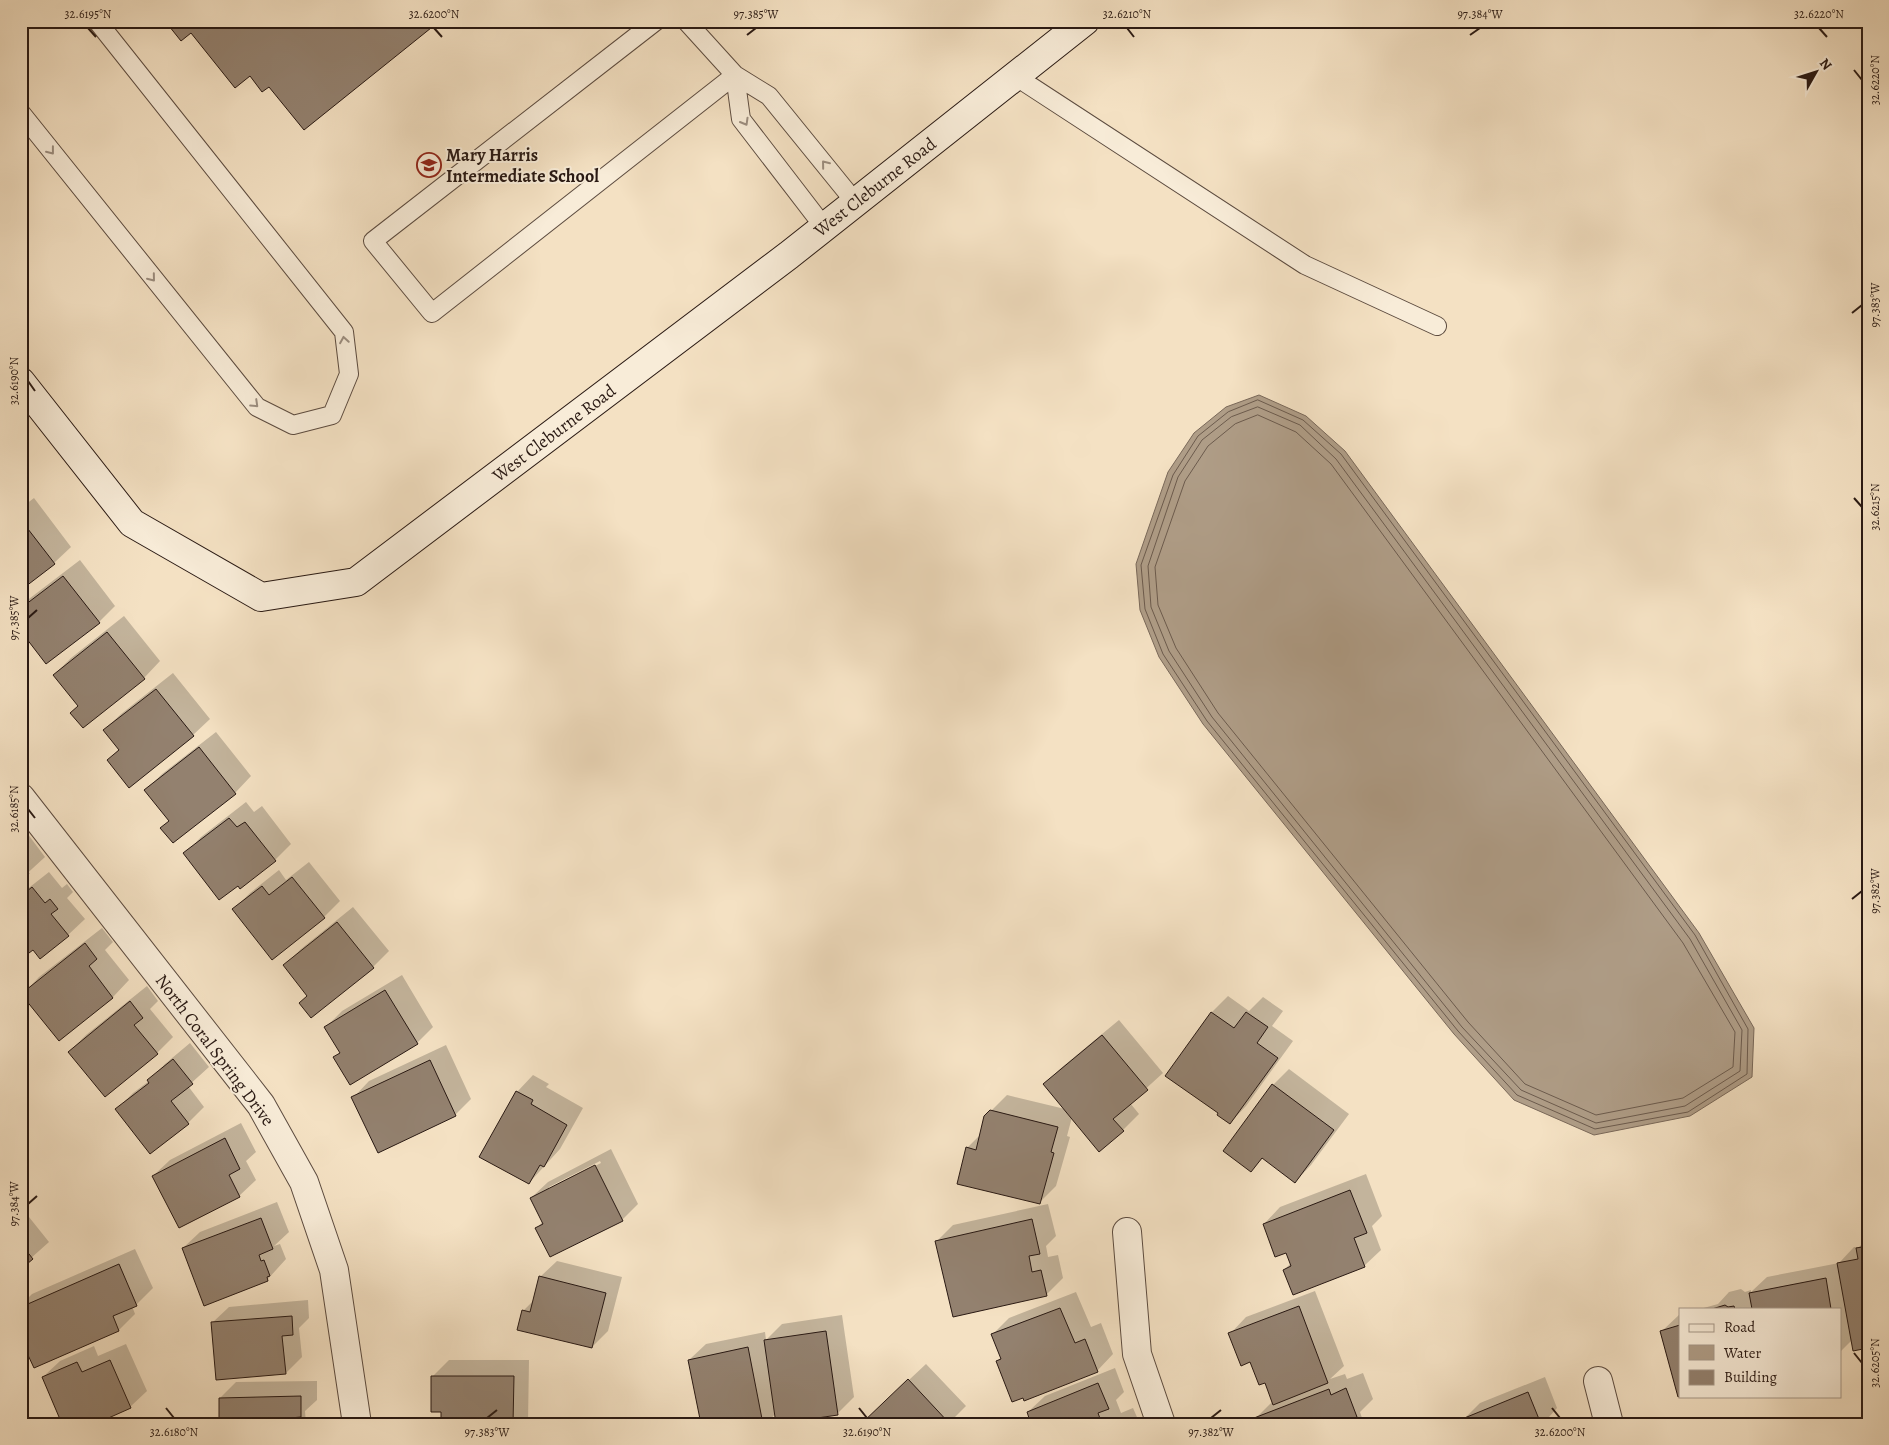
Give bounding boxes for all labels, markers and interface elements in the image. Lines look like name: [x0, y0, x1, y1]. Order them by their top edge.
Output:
text: 32.6195°N: [65, 6, 112, 22]
text: 32.6200°N: [409, 6, 460, 22]
text: 97.385°W: [734, 6, 779, 22]
text: 32.6210°N: [1103, 6, 1152, 22]
text: 97.384°W: [1457, 6, 1503, 22]
text: 32.6220°N: [1794, 6, 1844, 22]
north arrow: [1792, 48, 1842, 98]
text: N: [1815, 54, 1836, 74]
text: 32.6220°N: [1867, 55, 1883, 105]
one-way arrow: [738, 117, 748, 126]
street label: West Cleburne Road: [808, 132, 941, 243]
place label: Mary Harris Intermediate School: [446, 143, 599, 188]
one-way arrow: [46, 145, 54, 154]
school or university icon: Mary Harris Intermediate School: [416, 152, 442, 178]
one-way arrow: [822, 161, 830, 170]
one-way arrow: [147, 273, 156, 282]
text: 97.383°W: [1867, 282, 1883, 327]
one-way arrow: [340, 336, 350, 345]
text: 32.6190°N: [6, 357, 22, 405]
street label: West Cleburne Road: [487, 378, 621, 488]
one-way arrow: [249, 398, 258, 407]
text: 32.6215°N: [1867, 483, 1883, 531]
text: 97.385°W: [6, 595, 22, 640]
text: 32.6185°N: [6, 785, 22, 833]
text: 97.382°W: [1867, 867, 1883, 914]
street label: North Coral Spring Drive: [150, 969, 280, 1131]
text: 97.384°W: [6, 1181, 22, 1227]
legend: [1679, 1308, 1842, 1398]
text: Road: [1724, 1317, 1756, 1337]
text: 32.6205°N: [1867, 1338, 1883, 1388]
text: Water: [1723, 1343, 1761, 1363]
text: Building: [1724, 1367, 1777, 1387]
text: 32.6180°N: [150, 1424, 199, 1440]
text: 97.383°W: [465, 1424, 510, 1440]
text: 32.6190°N: [843, 1424, 891, 1440]
text: 97.382°W: [1188, 1424, 1235, 1440]
text: 32.6200°N: [1535, 1424, 1586, 1440]

